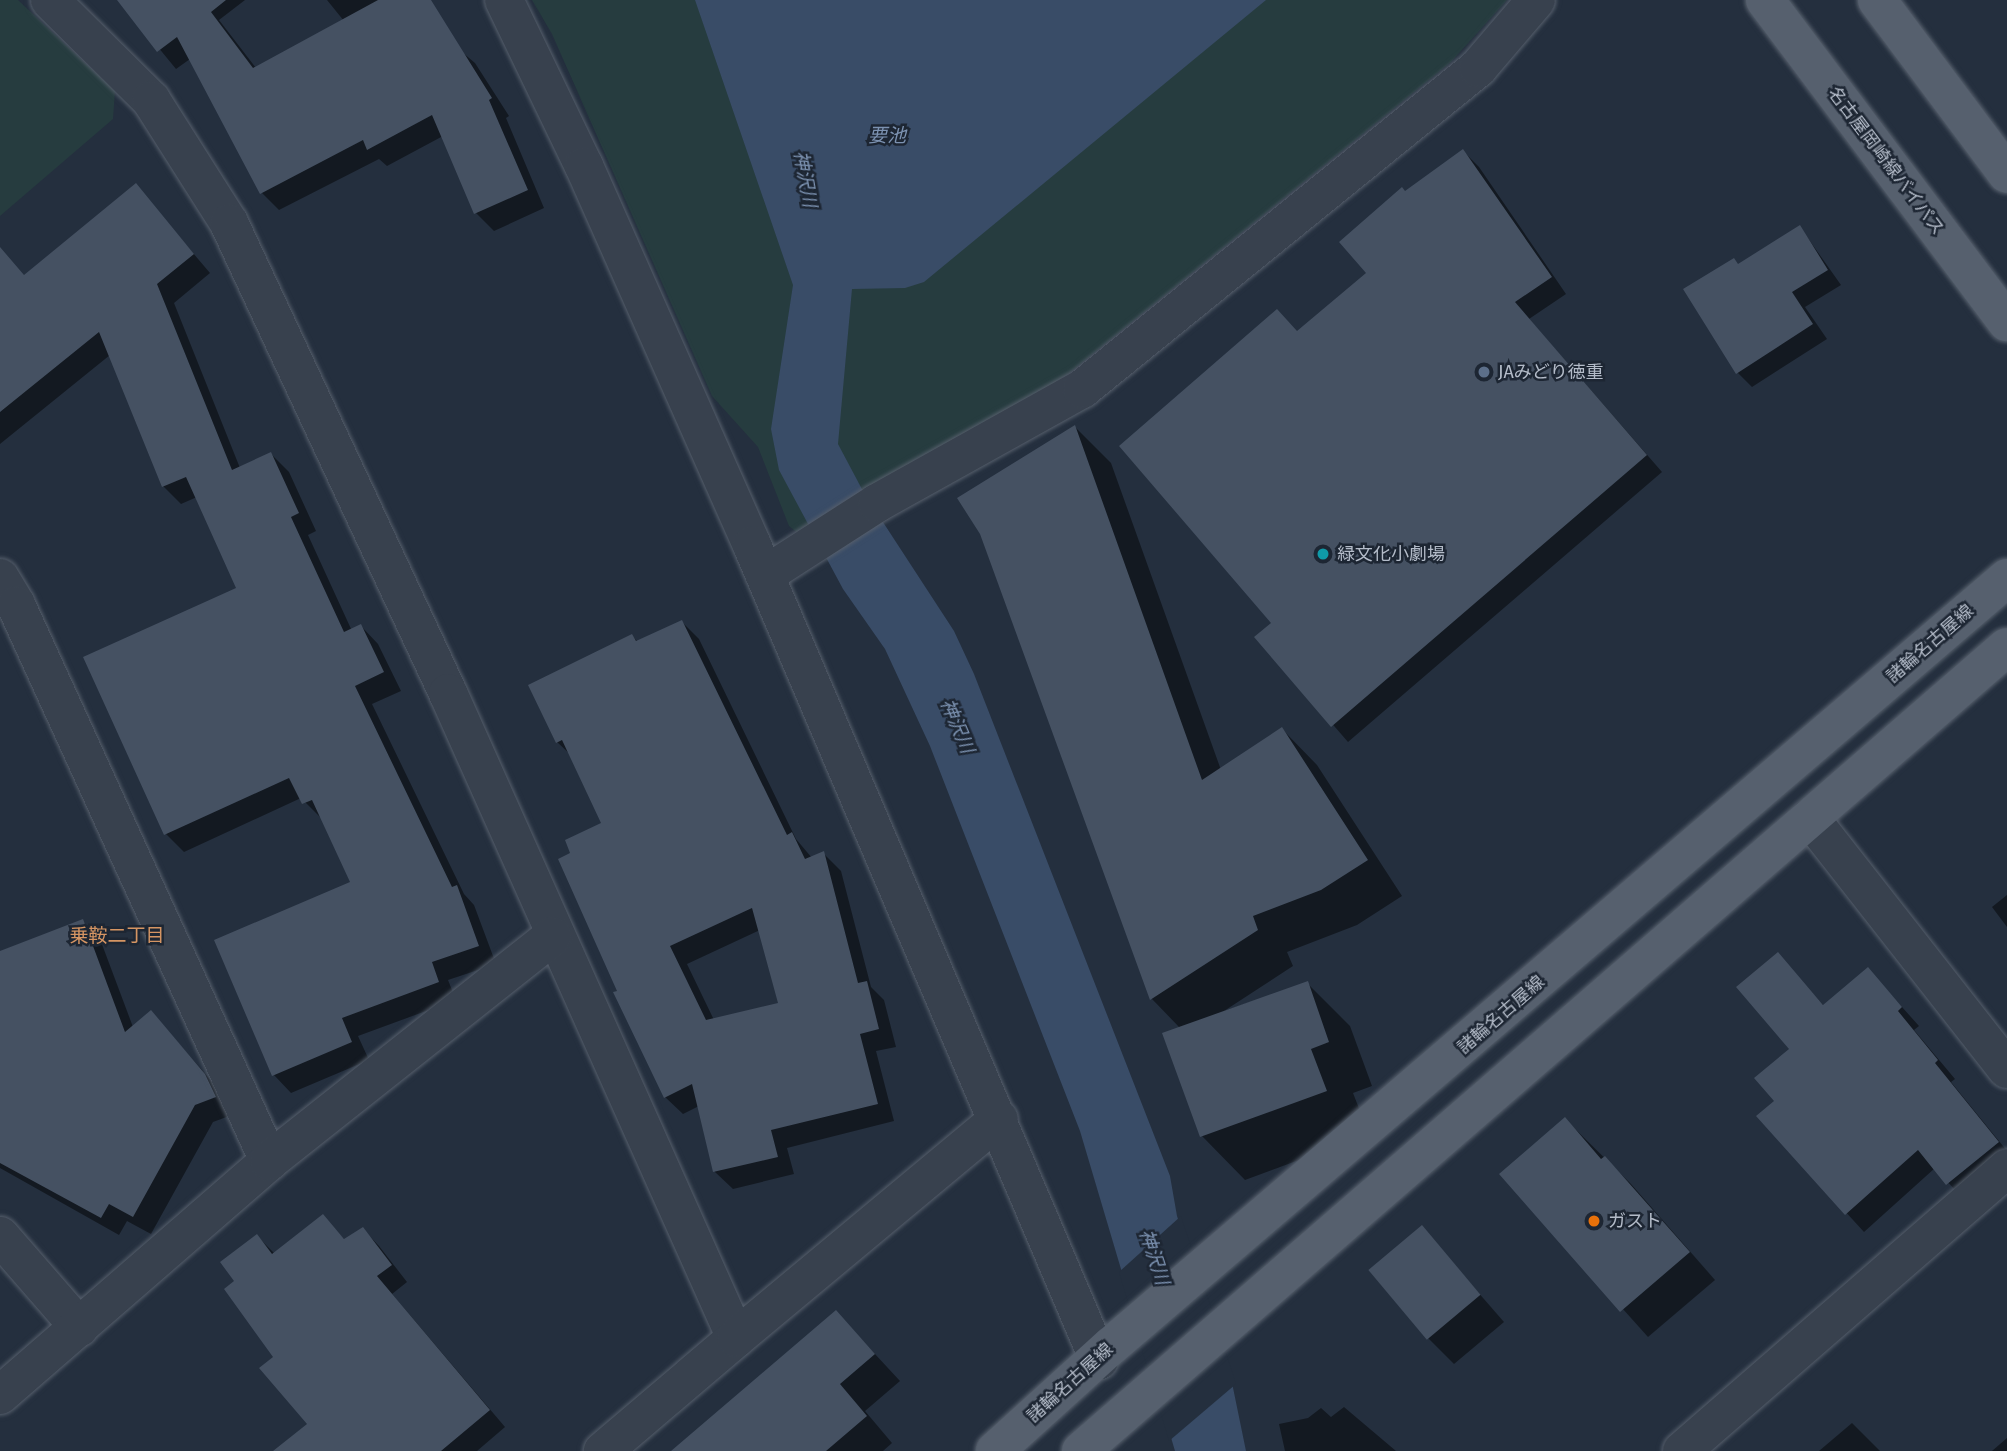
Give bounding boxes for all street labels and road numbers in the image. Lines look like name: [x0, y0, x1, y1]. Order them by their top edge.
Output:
street label: 名古屋岡崎線バイパス: [1823, 83, 1949, 239]
street label: 諸輪名古屋線: [1882, 600, 1978, 688]
street label: 諸輪名古屋線: [1453, 971, 1549, 1059]
street label: 諸輪名古屋線: [1023, 1339, 1117, 1427]

